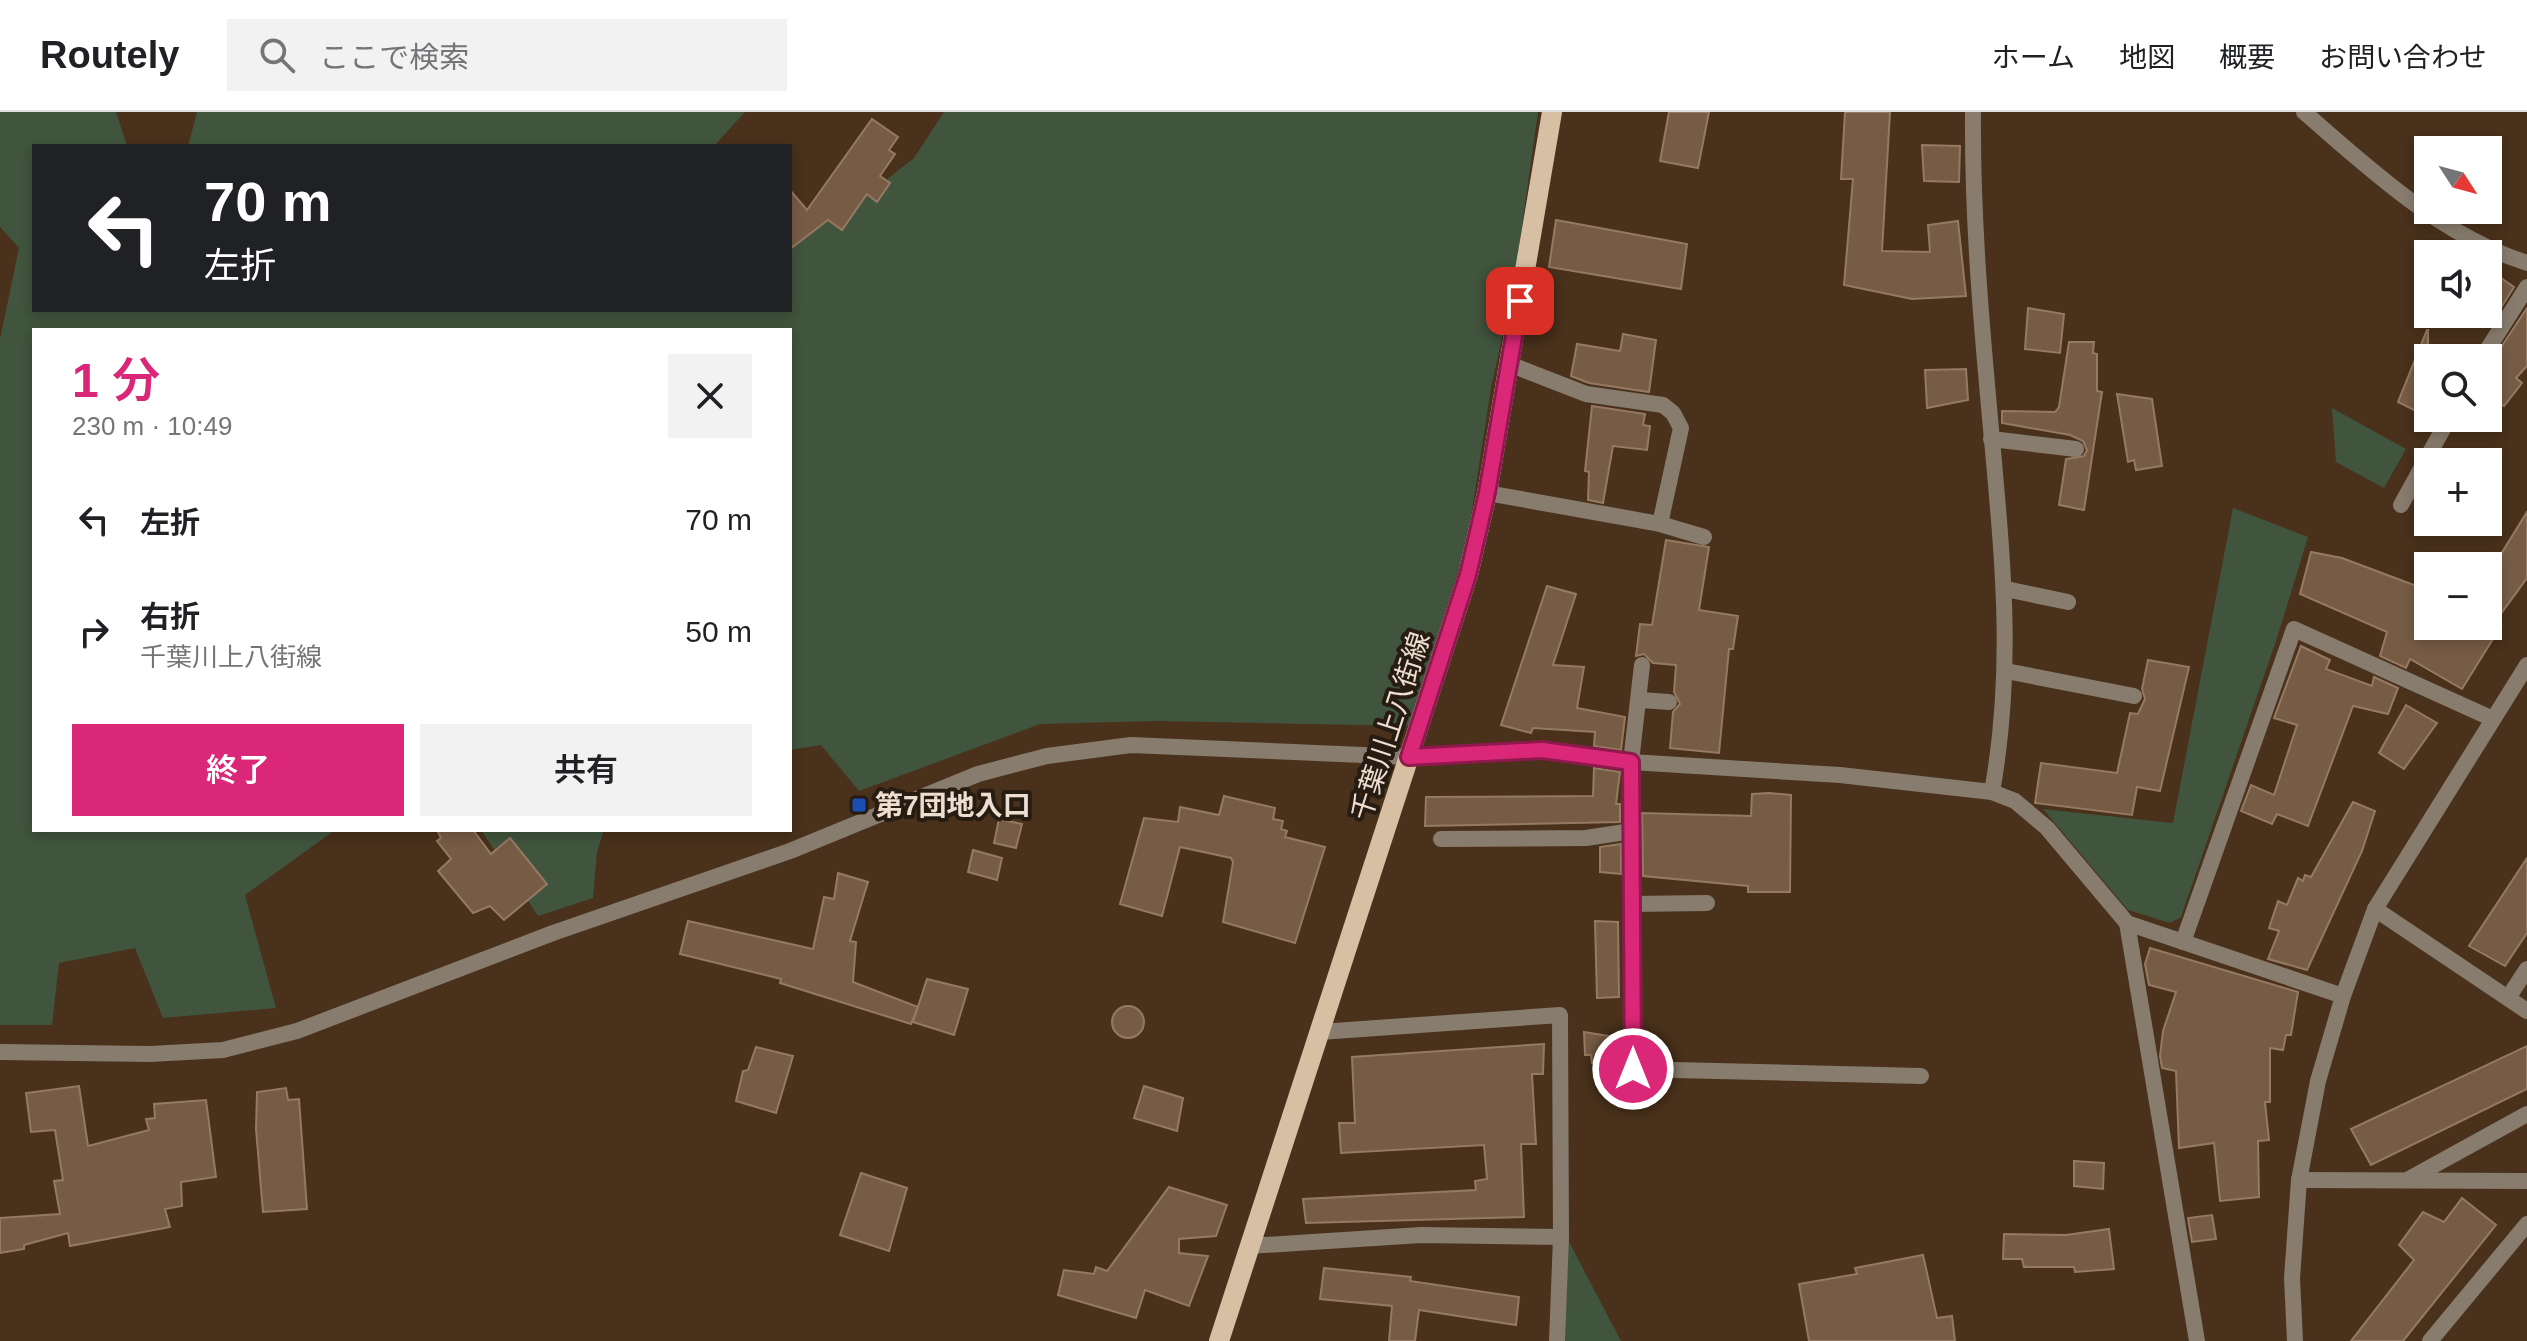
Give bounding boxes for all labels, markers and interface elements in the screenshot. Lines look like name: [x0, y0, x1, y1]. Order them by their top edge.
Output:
search box: [227, 19, 787, 91]
icon: search: [255, 33, 299, 77]
text: Routely: [40, 34, 179, 76]
text: ここで検索: [319, 41, 469, 74]
text: ホーム: [1992, 42, 2075, 73]
text: 地図: [2119, 42, 2175, 73]
text: 概要: [2219, 42, 2275, 73]
text: お問い合わせ: [2319, 42, 2487, 73]
north arrow: [2414, 136, 2502, 224]
map controls: [2414, 136, 2502, 640]
text: 70 m: [204, 170, 332, 233]
icon: left: [72, 176, 176, 280]
button: sound: [2414, 240, 2502, 328]
text: 左折: [204, 245, 276, 286]
pin: [1486, 267, 1554, 335]
icon: arrive: [1498, 279, 1542, 323]
button: search: [2414, 344, 2502, 432]
text: 1 分: [72, 354, 160, 407]
button: close: [668, 354, 752, 438]
text: 230 m · 10:49: [72, 411, 232, 441]
button: +: [2414, 448, 2502, 536]
icon: left: [72, 498, 116, 542]
text: 70 m: [685, 503, 752, 536]
text: 左折: [140, 506, 200, 539]
button: −: [2414, 552, 2502, 640]
text: 右折: [140, 600, 200, 633]
icon: right: [72, 610, 116, 654]
text: 50 m: [685, 615, 752, 648]
street label: 千葉川上八街線: [1345, 628, 1436, 824]
text: 千葉川上八街線: [140, 642, 322, 672]
button: 終了: [72, 724, 404, 816]
button: 共有: [420, 724, 752, 816]
place label: 第7団地入口: [875, 790, 1031, 821]
marker: 第7団地入口: [850, 796, 868, 814]
position arrow: [1591, 1027, 1675, 1111]

